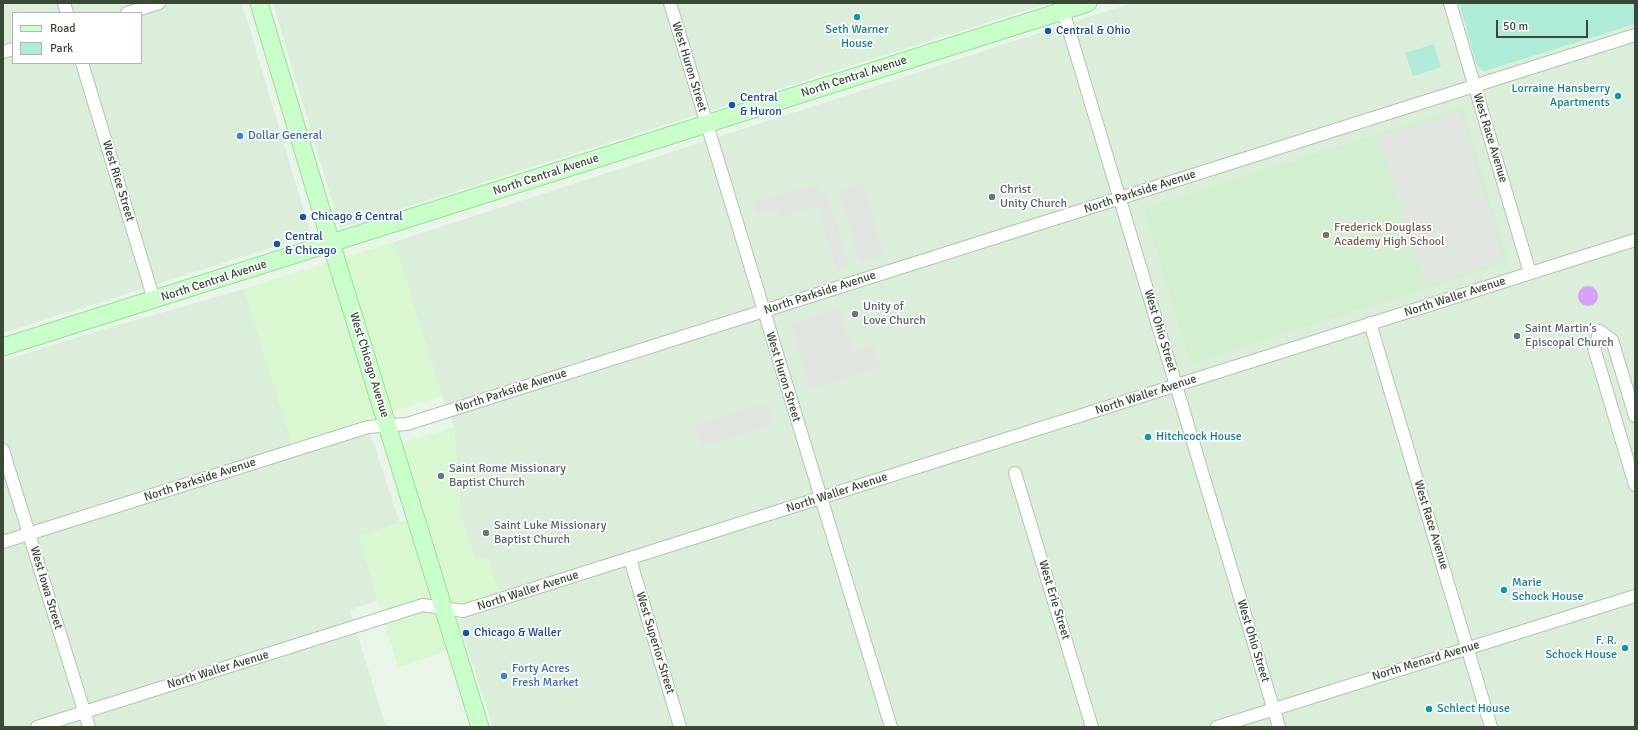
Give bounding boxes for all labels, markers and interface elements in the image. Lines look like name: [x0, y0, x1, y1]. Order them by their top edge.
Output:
legend: [12, 12, 142, 64]
marker: Seth Warner House: [852, 12, 862, 22]
scale bar: [1498, 12, 1590, 38]
text: 50 m: [1503, 19, 1528, 34]
street label: West Huron Street: [668, 20, 710, 114]
text: Road: [50, 21, 76, 36]
place label: Seth Warner House: [825, 23, 889, 51]
place label: Central & Ohio: [1056, 24, 1131, 38]
marker: Central & Ohio: [1043, 26, 1053, 36]
text: Park: [50, 41, 73, 56]
street label: North Central Avenue: [799, 53, 909, 101]
place label: Lorraine Hansberry Apartments: [1511, 82, 1610, 110]
place label: Central & Huron: [740, 91, 782, 119]
marker: Lorraine Hansberry Apartments: [1613, 91, 1623, 101]
street label: West Race Avenue: [1470, 92, 1510, 184]
marker: Central & Huron: [727, 100, 737, 110]
place label: Dollar General: [248, 129, 322, 143]
marker: Dollar General: [235, 131, 245, 141]
street label: West Rice Street: [99, 139, 137, 223]
street label: North Central Avenue: [491, 151, 601, 199]
street label: North Parkside Avenue: [1082, 167, 1198, 217]
place label: Christ Unity Church: [1000, 183, 1067, 211]
marker: Christ Unity Church: [987, 192, 997, 202]
place label: Chicago & Central: [311, 210, 403, 224]
marker: Chicago & Central: [298, 212, 308, 222]
place label: Frederick Douglass Academy High School: [1334, 221, 1445, 249]
place label: Central & Chicago: [285, 230, 336, 258]
marker: Frederick Douglass Academy High School: [1321, 230, 1331, 240]
marker: Central & Chicago: [272, 239, 282, 249]
street label: North Central Avenue: [159, 257, 269, 305]
street label: North Parkside Avenue: [762, 268, 878, 318]
street label: North Waller Avenue: [1403, 274, 1507, 320]
street label: West Ohio Street: [1141, 288, 1179, 374]
place label: Unity of Love Church: [863, 300, 926, 328]
marker: Unity of Love Church: [850, 309, 860, 319]
street label: West Chicago Avenue: [346, 311, 392, 419]
place label: Saint Martin's Episcopal Church: [1525, 322, 1614, 350]
street label: West Huron Street: [762, 330, 804, 424]
marker: Saint Martin's Episcopal Church: [1512, 331, 1522, 341]
street label: North Parkside Avenue: [453, 366, 569, 416]
street label: North Waller Avenue: [1094, 372, 1198, 418]
place label: Hitchcock House: [1156, 430, 1242, 444]
marker: Hitchcock House: [1143, 432, 1153, 442]
street label: North Parkside Avenue: [142, 455, 258, 505]
place label: Saint Rome Missionary Baptist Church: [449, 462, 566, 490]
street label: North Waller Avenue: [785, 470, 889, 516]
marker: Saint Rome Missionary Baptist Church: [436, 471, 446, 481]
street label: West Race Avenue: [1411, 479, 1451, 571]
place label: Saint Luke Missionary Baptist Church: [494, 519, 606, 547]
marker: Saint Luke Missionary Baptist Church: [481, 528, 491, 538]
street label: West Iowa Street: [27, 545, 65, 631]
street label: West Erie Street: [1035, 558, 1073, 642]
street label: North Waller Avenue: [476, 568, 580, 614]
place label: Marie Schock House: [1512, 576, 1584, 604]
marker: Marie Schock House: [1499, 585, 1509, 595]
street label: West Superior Street: [633, 590, 677, 696]
street label: West Ohio Street: [1234, 598, 1272, 684]
place label: Chicago & Waller: [474, 626, 561, 640]
marker: Chicago & Waller: [461, 628, 471, 638]
place label: F. R. Schock House: [1545, 634, 1617, 662]
street label: North Menard Avenue: [1371, 638, 1481, 684]
marker: F. R. Schock House: [1620, 643, 1630, 653]
street label: North Waller Avenue: [165, 648, 271, 692]
place label: Forty Acres Fresh Market: [512, 662, 579, 690]
marker: Forty Acres Fresh Market: [499, 671, 509, 681]
place label: Schlect House: [1437, 702, 1510, 716]
marker: Schlect House: [1424, 704, 1434, 714]

